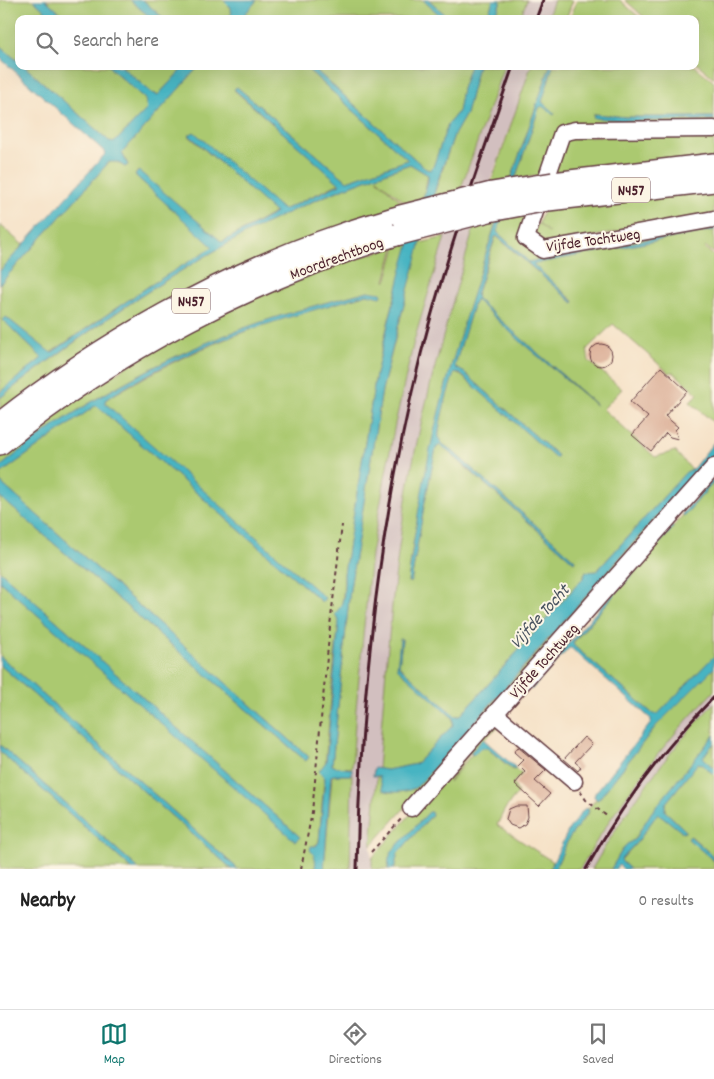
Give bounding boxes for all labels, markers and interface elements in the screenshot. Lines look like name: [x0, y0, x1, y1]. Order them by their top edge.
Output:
search box: [15, 15, 699, 70]
icon: search: [33, 29, 61, 57]
text: Search here: [73, 29, 159, 56]
road number: N457: [612, 178, 650, 202]
street label: Vijfde Tochtweg: [545, 223, 642, 259]
street label: Moordrechtboog: [287, 232, 387, 287]
road number: N457: [172, 288, 210, 314]
water label: Vijfde Tocht: [505, 578, 578, 655]
street label: Vijfde Tochtweg: [505, 619, 585, 705]
text: Nearby: [20, 887, 75, 917]
text: 0 results: [639, 890, 694, 913]
tab: Map: [100, 1020, 128, 1070]
tab: Directions: [329, 1020, 382, 1070]
tab: Saved: [582, 1020, 614, 1070]

